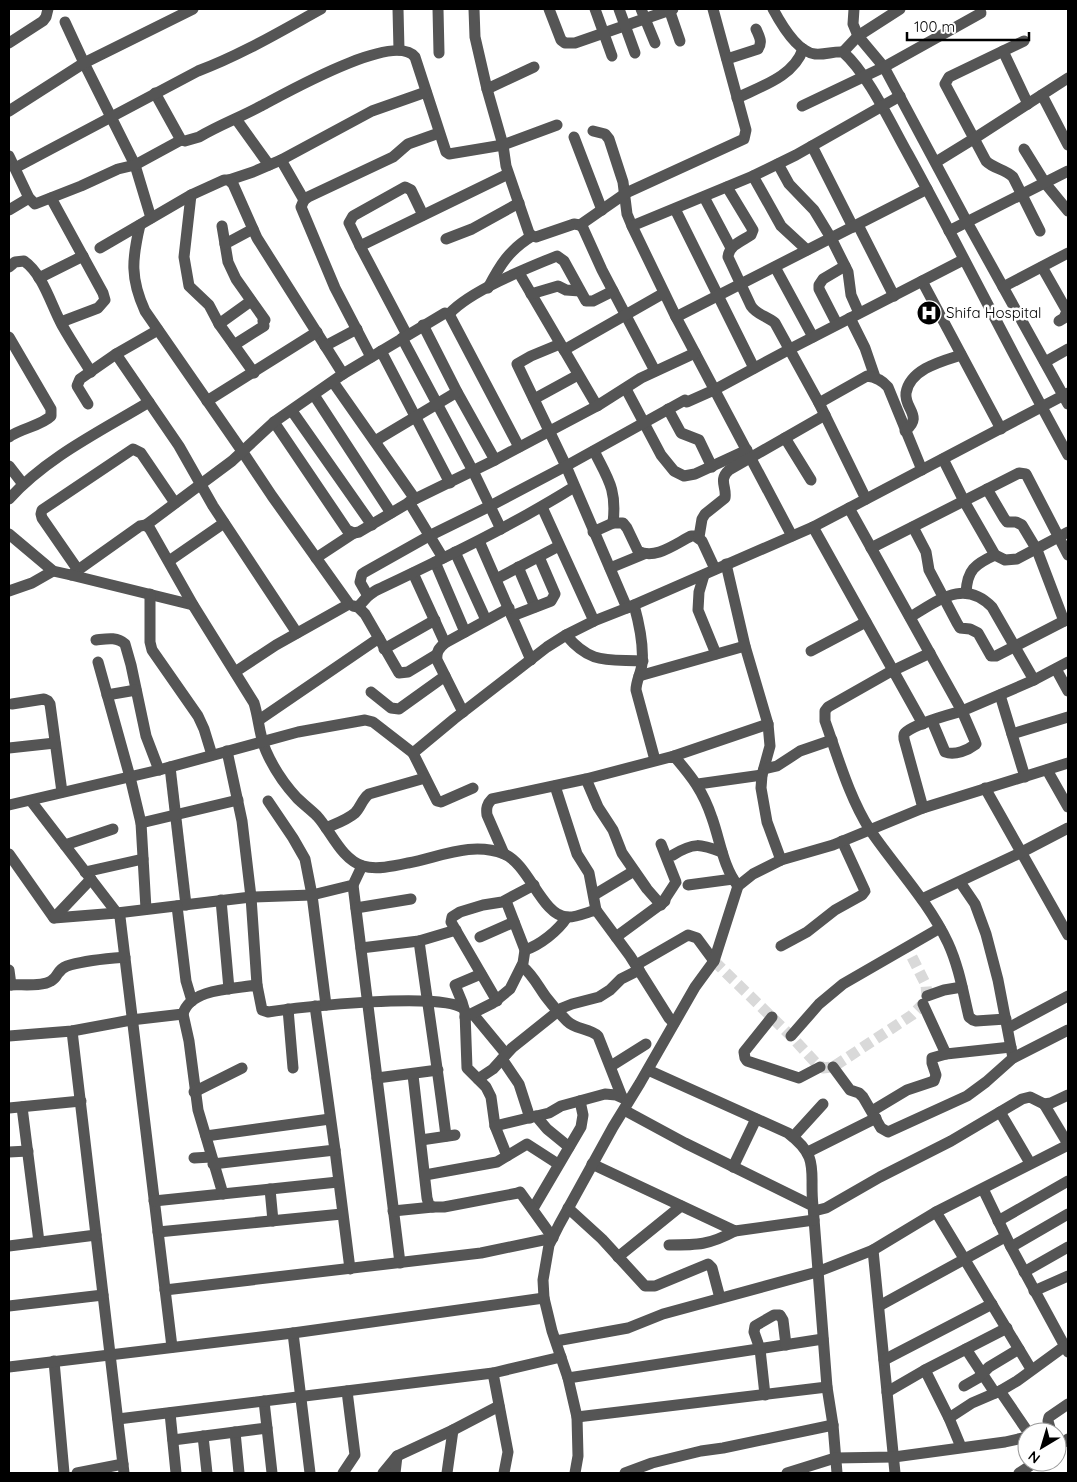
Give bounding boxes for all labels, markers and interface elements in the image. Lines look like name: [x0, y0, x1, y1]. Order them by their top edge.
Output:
scale bar: [907, 10, 1030, 42]
text: 100 m: [914, 17, 955, 36]
hospital icon: Shifa Hospital: [916, 300, 942, 326]
place label: Shifa Hospital: [946, 303, 1042, 322]
north arrow: [1017, 1422, 1067, 1472]
text: N: [1024, 1447, 1044, 1468]

